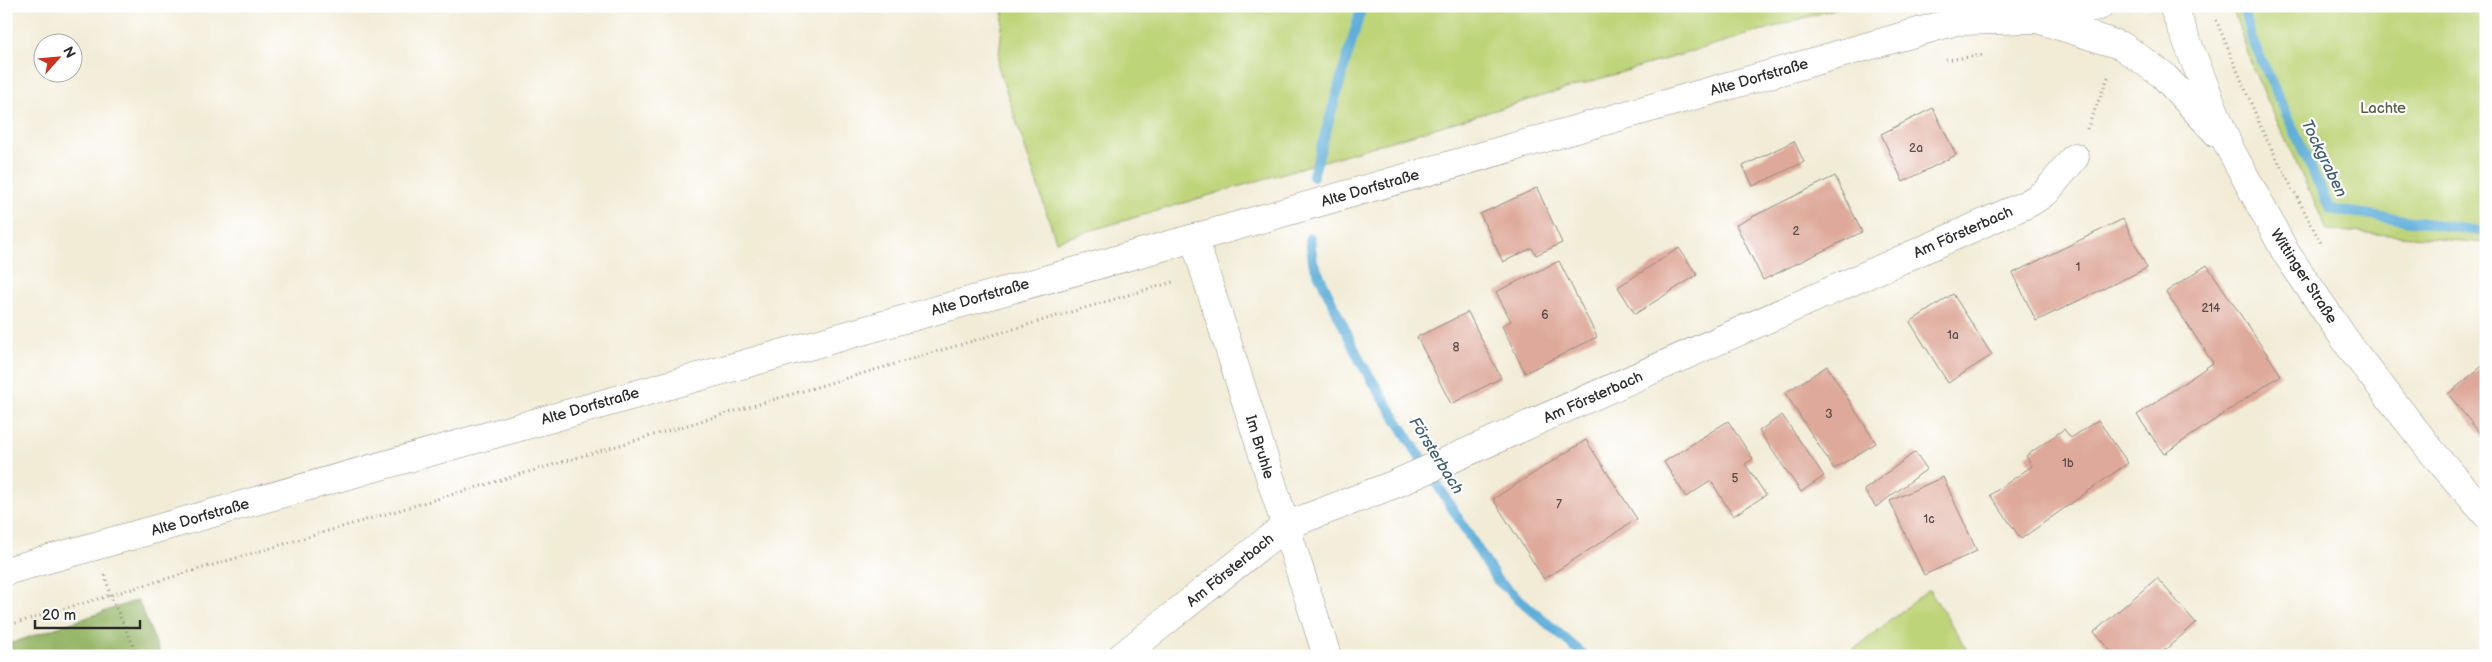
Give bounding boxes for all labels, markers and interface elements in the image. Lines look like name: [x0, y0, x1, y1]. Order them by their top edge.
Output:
north arrow: [32, 32, 82, 82]
text: N: [59, 44, 79, 61]
street label: Alte Dorfstraße: [1708, 54, 1811, 101]
park label: Lachte: [2360, 99, 2406, 118]
water label: Tockgraben: [2297, 117, 2351, 201]
house number: 2a: [1909, 141, 1923, 156]
street label: Alte Dorfstraße: [1319, 165, 1422, 212]
street label: Am Försterbach: [1910, 202, 2016, 263]
house number: 2: [1792, 224, 1800, 239]
street label: Wittinger Straße: [2266, 225, 2341, 327]
house number: 1: [2076, 260, 2080, 275]
street label: Alte Dorfstraße: [929, 274, 1032, 321]
house number: 214: [2202, 301, 2221, 316]
house number: 6: [1541, 308, 1549, 323]
house number: 1a: [1947, 328, 1959, 343]
house number: 8: [1453, 340, 1460, 355]
street label: Am Försterbach: [1540, 367, 1646, 428]
street label: Alte Dorfstraße: [539, 383, 642, 430]
house number: 3: [1825, 407, 1833, 422]
street label: Im Bruhle: [1241, 413, 1278, 481]
water label: Försterbach: [1405, 414, 1467, 498]
house number: 1b: [2062, 456, 2074, 471]
house number: 5: [1732, 471, 1739, 486]
street label: Alte Dorfstraße: [149, 494, 252, 541]
house number: 7: [1556, 497, 1562, 512]
house number: 1c: [1923, 512, 1935, 527]
street label: Am Försterbach: [1183, 529, 1278, 611]
scale bar: [35, 597, 140, 629]
text: 20 m: [42, 606, 76, 625]

